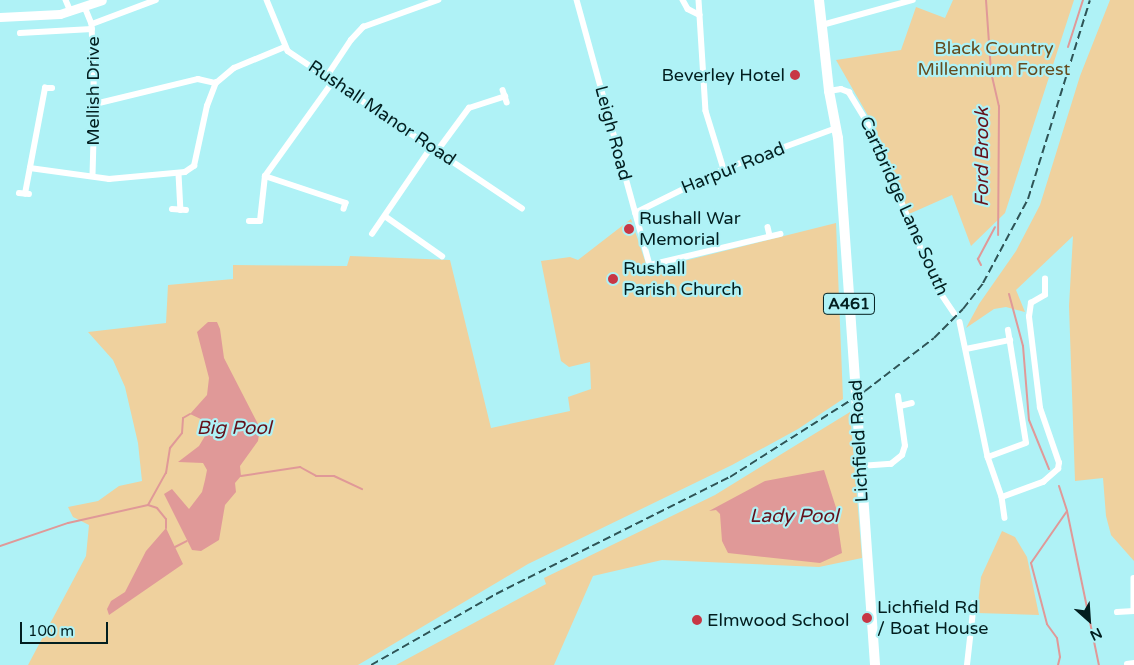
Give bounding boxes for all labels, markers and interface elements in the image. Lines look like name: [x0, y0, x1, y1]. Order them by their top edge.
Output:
street label: Mellish Drive: [82, 36, 104, 146]
park label: Black Country Millennium Forest: [918, 38, 1070, 80]
street label: Rushall Manor Road: [304, 56, 460, 170]
place label: Beverley Hotel: [661, 64, 785, 86]
marker: Beverley Hotel: [789, 69, 801, 81]
street label: Leigh Road: [590, 83, 636, 183]
water label: Ford Brook: [972, 107, 994, 207]
street label: Cartbridge Lane South: [855, 113, 953, 299]
street label: Harpur Road: [678, 137, 788, 199]
place label: Rushall War Memorial: [639, 208, 741, 250]
marker: Rushall War Memorial: [623, 223, 635, 235]
place label: Rushall Parish Church: [623, 258, 742, 300]
marker: Rushall Parish Church: [607, 273, 619, 285]
road number: A461: [823, 290, 875, 318]
street label: Lichfield Road: [845, 379, 873, 503]
water label: Big Pool: [196, 418, 272, 440]
water label: Lady Pool: [749, 506, 839, 528]
north arrow: [1064, 595, 1114, 645]
place label: Lichfield Rd / Boat House: [877, 597, 989, 640]
place label: Elmwood School: [707, 609, 849, 631]
scale bar: [22, 612, 110, 644]
marker: Lichfield Rd / Boat House: [861, 612, 873, 624]
marker: Elmwood School: [691, 614, 703, 626]
text: 100 m: [28, 622, 74, 640]
text: N: [1087, 624, 1105, 644]

